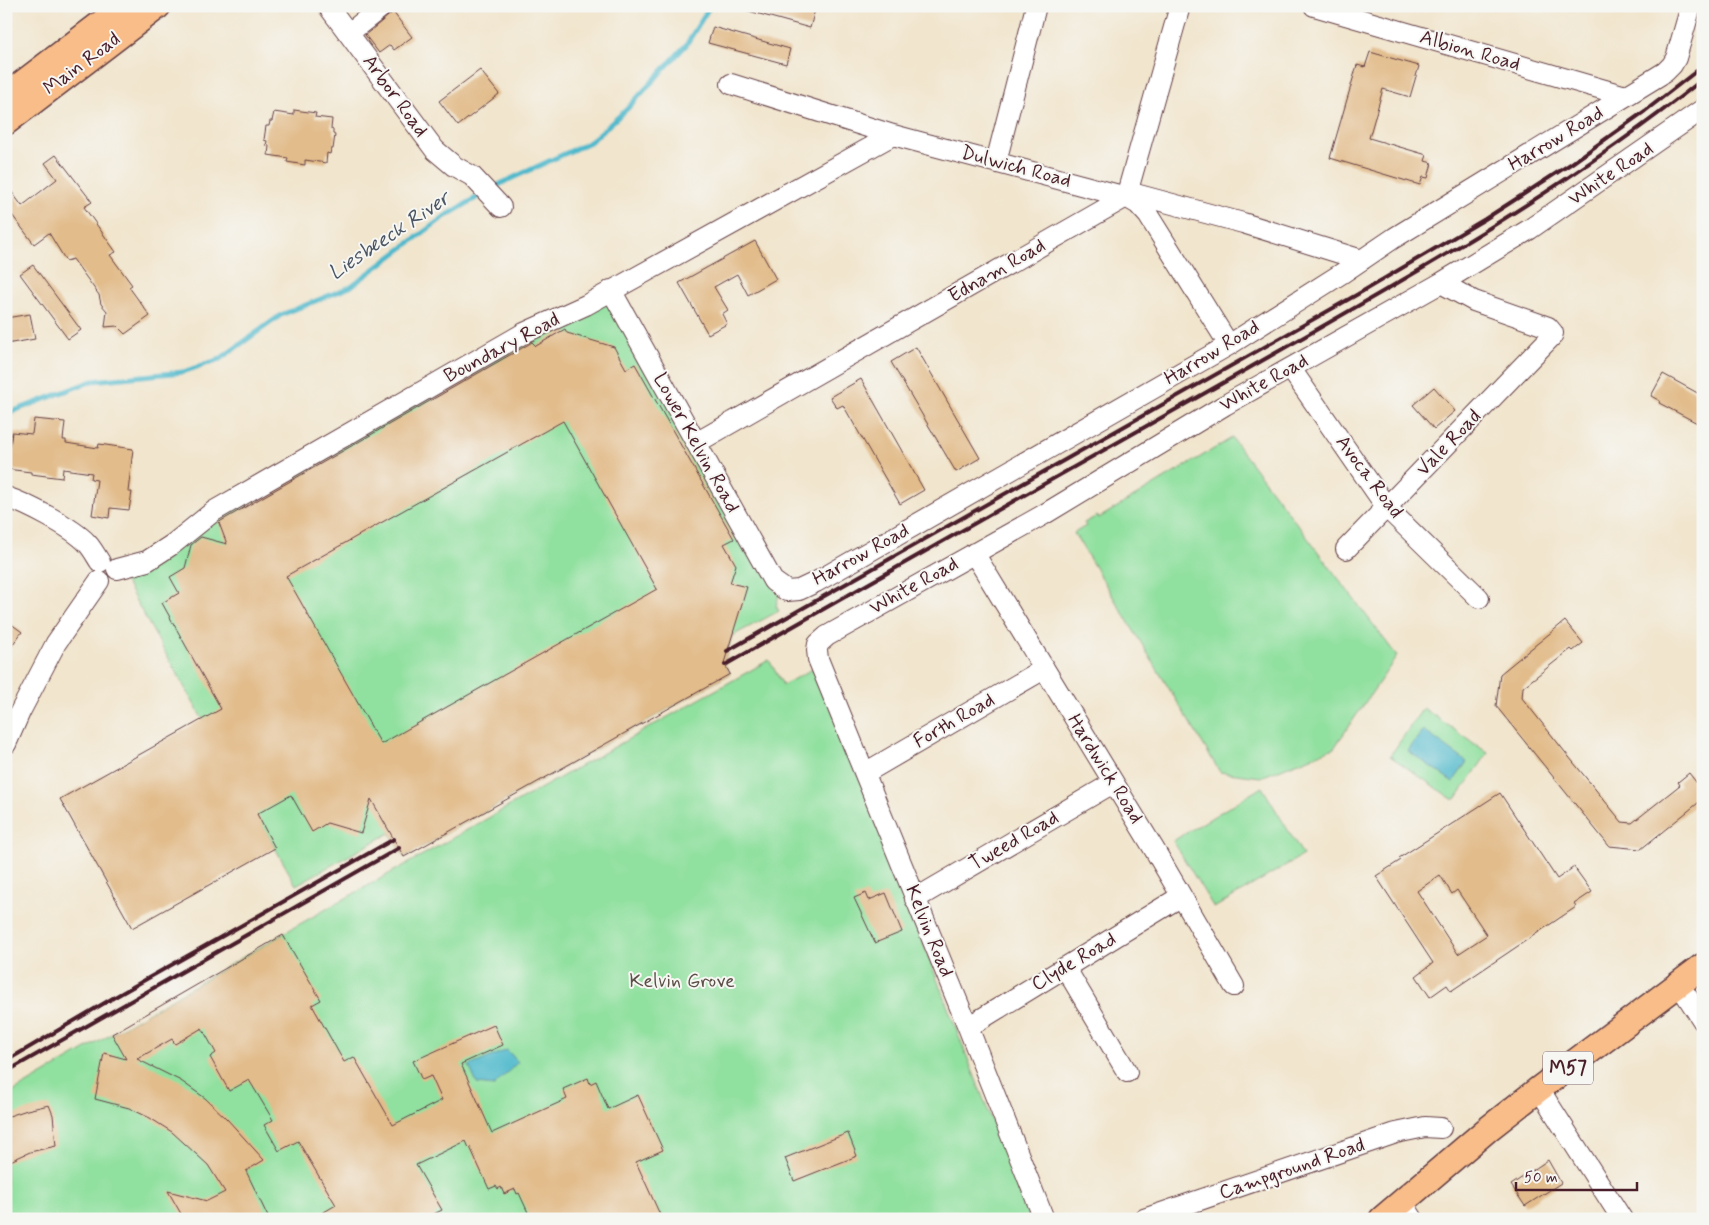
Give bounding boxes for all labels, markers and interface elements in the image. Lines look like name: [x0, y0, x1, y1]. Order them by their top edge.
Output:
street label: Albion Road: [1417, 24, 1523, 78]
street label: Main Road: [38, 26, 126, 102]
street label: Arbor Road: [356, 49, 434, 143]
street label: Harrow Road: [1503, 100, 1609, 178]
street label: White Road: [1563, 136, 1659, 212]
street label: Dulwich Road: [958, 139, 1074, 195]
water label: Liesbeeck River: [323, 183, 458, 287]
street label: Ednam Road: [943, 232, 1051, 310]
street label: Boundary Road: [439, 306, 565, 390]
street label: Harrow Road: [1159, 314, 1265, 392]
street label: White Road: [1215, 348, 1313, 418]
street label: Lower Kelvin Road: [646, 368, 746, 518]
street label: Vale Road: [1410, 404, 1488, 482]
street label: Avoca Road: [1329, 430, 1409, 524]
street label: Harrow Road: [808, 517, 914, 593]
street label: White Road: [865, 551, 963, 621]
street label: Forth Road: [908, 687, 1000, 755]
street label: Hardwick Road: [1061, 709, 1149, 829]
street label: Tweed Road: [964, 805, 1064, 877]
street label: Kelvin Road: [898, 881, 960, 981]
street label: Clyde Road: [1027, 926, 1121, 998]
park label: Kelvin Grove: [629, 968, 735, 995]
road number: M57: [1543, 1052, 1593, 1084]
street label: Campground Road: [1216, 1131, 1368, 1207]
scale bar: [1516, 1160, 1638, 1192]
text: 50 m: [1524, 1168, 1558, 1188]

